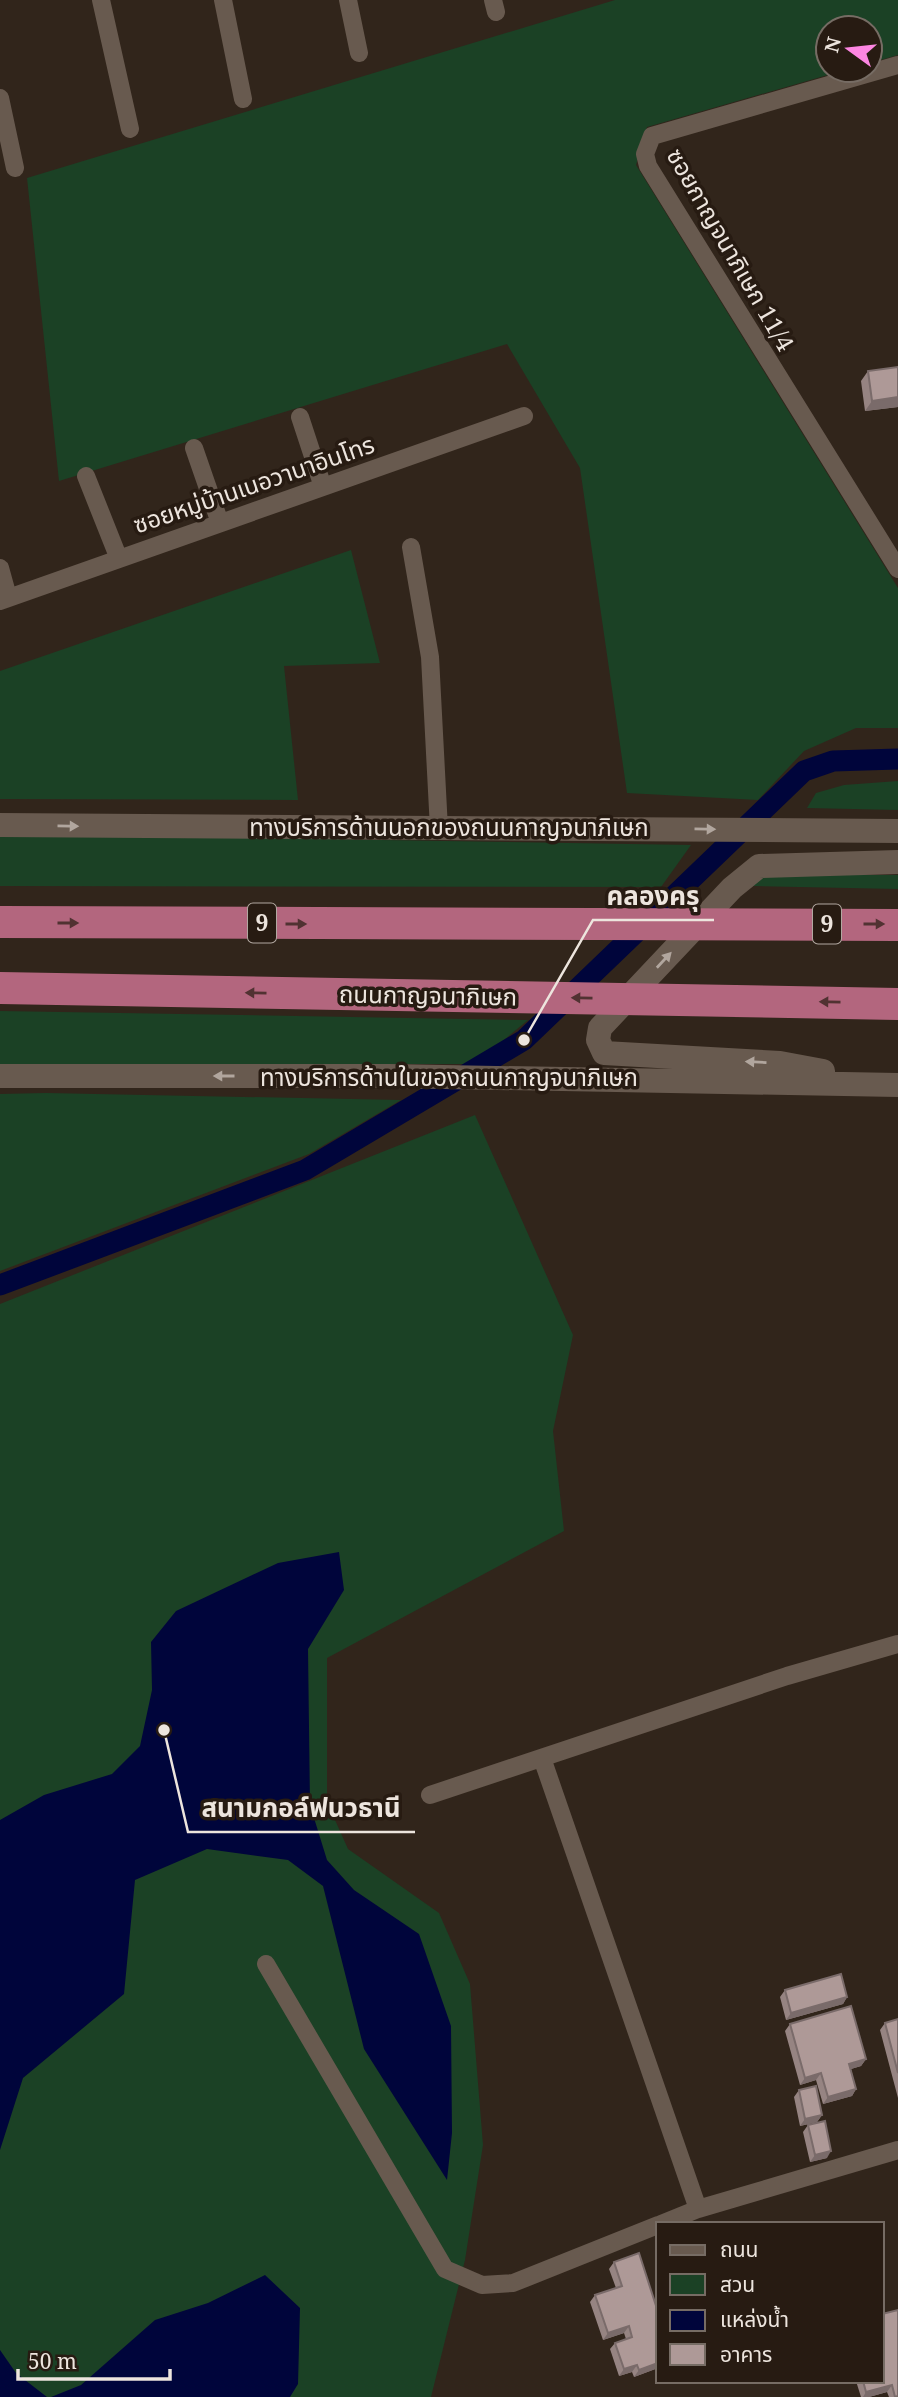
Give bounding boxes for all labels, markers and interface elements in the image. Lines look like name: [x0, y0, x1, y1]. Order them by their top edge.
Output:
north arrow: [814, 14, 884, 84]
text: N: [818, 34, 847, 55]
street label: ซอยกาญจนาภิเษก 11/4: [660, 142, 803, 357]
street label: ซอยหมู่บ้านเนอวานาอินโทร: [129, 427, 378, 540]
street label: ทางบริการด้านนอกของถนนกาญจนาภิเษก: [249, 810, 649, 843]
one-way arrow: [57, 820, 79, 832]
one-way arrow: [694, 823, 716, 835]
callout: คลองครุ: [593, 873, 714, 920]
text: คลองครุ: [607, 877, 699, 913]
road number: 9: [248, 904, 276, 942]
road number: 9: [813, 904, 841, 944]
one-way arrow: [57, 917, 79, 929]
one-way arrow: [285, 918, 307, 930]
one-way arrow: [863, 918, 885, 930]
one-way arrow: [656, 952, 672, 969]
street label: ถนนกาญจนาภิเษก: [339, 976, 517, 1013]
one-way arrow: [245, 988, 267, 999]
one-way arrow: [570, 992, 592, 1004]
one-way arrow: [819, 996, 841, 1008]
one-way arrow: [745, 1056, 767, 1067]
street label: ทางบริการด้านในของถนนกาญจนาภิเษก: [260, 1060, 638, 1093]
one-way arrow: [213, 1070, 235, 1082]
callout: สนามกอล์ฟนวธานี: [188, 1785, 415, 1832]
text: สนามกอล์ฟนวธานี: [201, 1789, 401, 1825]
legend: [656, 2222, 884, 2383]
text: ถนน: [720, 2235, 758, 2263]
text: สวน: [720, 2270, 755, 2298]
text: แหล่งน้ำ: [720, 2305, 789, 2333]
scale bar: [18, 2338, 170, 2382]
text: อาคาร: [720, 2340, 772, 2368]
text: 50 m: [28, 2347, 77, 2375]

